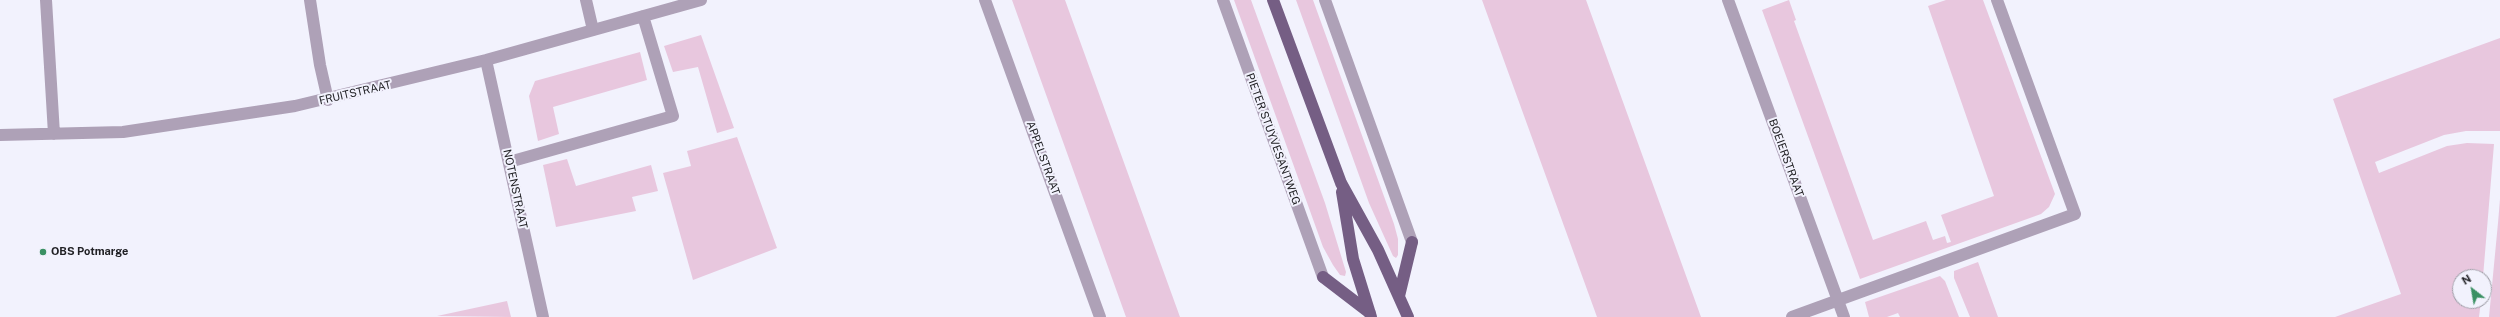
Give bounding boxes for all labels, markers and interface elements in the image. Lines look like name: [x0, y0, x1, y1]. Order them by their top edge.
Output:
street label: PIETER STUYVESANTWEG: [1243, 71, 1303, 207]
street label: FRUITSTRAAT: [318, 78, 392, 108]
street label: BOEIERSTRAAT: [1766, 117, 1806, 199]
street label: APPELSTRAAT: [1024, 119, 1062, 197]
street label: NOTENSTRAAT: [500, 148, 530, 230]
place label: OBS Potmarge: [51, 245, 128, 259]
marker: OBS Potmarge: [38, 247, 48, 257]
north arrow: [2452, 269, 2492, 309]
text: N: [2460, 272, 2473, 287]

